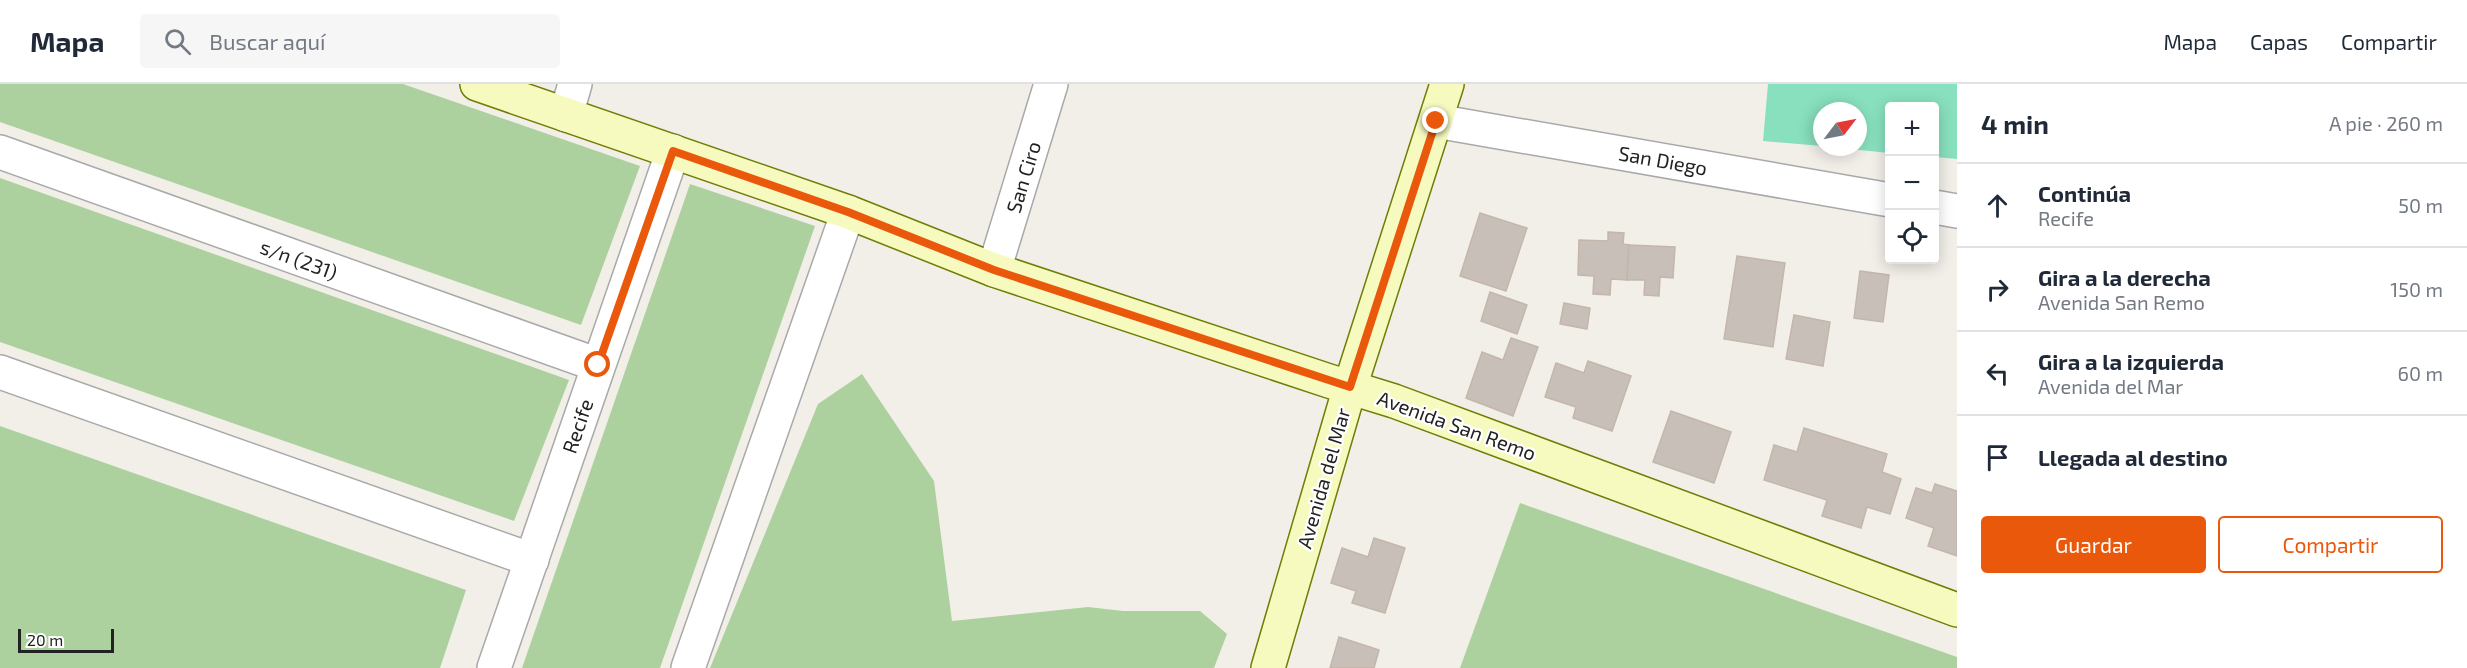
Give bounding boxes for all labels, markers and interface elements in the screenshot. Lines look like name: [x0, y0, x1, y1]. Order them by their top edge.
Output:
search box: [140, 14, 560, 68]
text: Mapa: [30, 24, 104, 58]
icon: search: [161, 25, 194, 58]
text: Buscar aquí: [209, 28, 325, 54]
text: Mapa: [2163, 29, 2217, 54]
text: Capas: [2250, 29, 2308, 54]
text: Compartir: [2341, 29, 2437, 54]
north arrow: [1813, 102, 1867, 156]
map controls: [1885, 102, 1939, 264]
button: +: [1885, 102, 1939, 156]
route end: [1422, 107, 1448, 133]
text: 4 min: [1981, 108, 2049, 139]
text: A pie · 260 m: [2329, 111, 2443, 135]
street label: San Ciro: [1001, 138, 1045, 216]
street label: San Diego: [1617, 140, 1709, 180]
button: −: [1885, 156, 1939, 210]
text: Continúa: [2038, 180, 2131, 206]
icon: ahead: [1981, 189, 2014, 222]
text: 50 m: [2398, 193, 2443, 217]
text: Recife: [2038, 206, 2094, 230]
button: locate: [1885, 210, 1939, 264]
street label: s/n (231): [257, 234, 341, 284]
text: Gira a la derecha: [2038, 264, 2211, 290]
icon: right: [1981, 273, 2014, 306]
text: 150 m: [2390, 277, 2443, 301]
text: Avenida San Remo: [2038, 290, 2205, 314]
text: Gira a la izquierda: [2038, 348, 2224, 374]
route start: [584, 351, 610, 377]
icon: left: [1981, 357, 2014, 390]
text: 60 m: [2398, 361, 2443, 385]
text: Avenida del Mar: [2038, 374, 2183, 398]
street label: Avenida San Remo: [1374, 385, 1540, 465]
street label: Recife: [557, 396, 597, 456]
street label: Avenida del Mar: [1291, 405, 1355, 551]
icon: arrive: [1981, 441, 2014, 474]
text: Llegada al destino: [2038, 444, 2228, 470]
button: Guardar: [1981, 516, 2206, 573]
button: Compartir: [2218, 516, 2443, 573]
scale bar: [18, 626, 114, 654]
text: 20 m: [27, 630, 63, 649]

